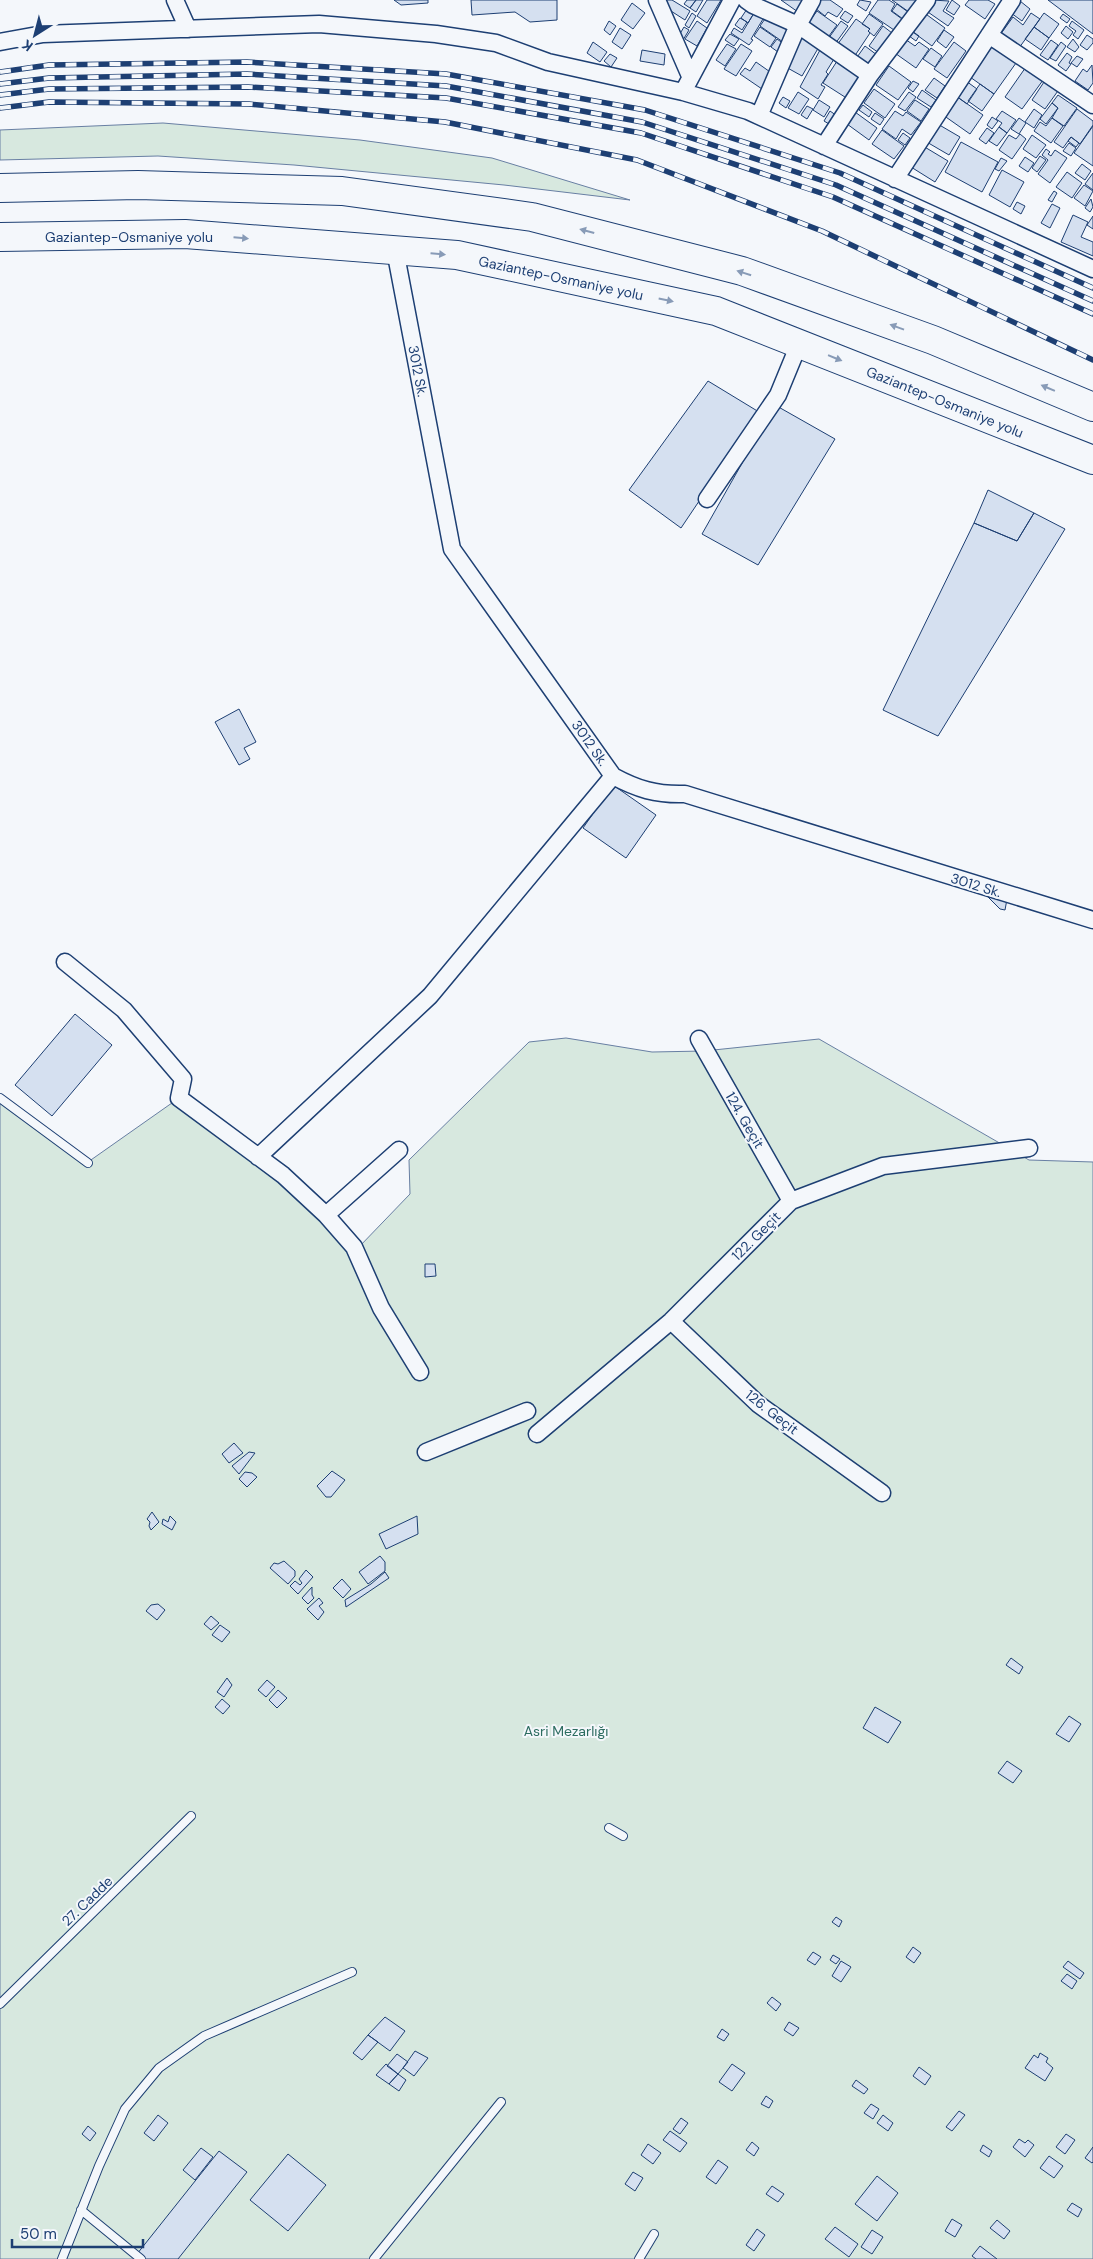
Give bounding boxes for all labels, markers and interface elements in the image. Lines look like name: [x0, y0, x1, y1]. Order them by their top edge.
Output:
north arrow: [10, 10, 60, 60]
text: K: [18, 36, 36, 55]
one-way arrow: [580, 227, 595, 235]
street label: Gaziantep-Osmaniye yolu: [45, 228, 213, 246]
one-way arrow: [233, 235, 249, 243]
one-way arrow: [430, 250, 446, 258]
street label: Gaziantep-Osmaniye yolu: [477, 252, 645, 304]
one-way arrow: [737, 268, 752, 276]
one-way arrow: [658, 296, 673, 304]
one-way arrow: [890, 323, 905, 330]
street label: 3012 Sk.: [404, 344, 432, 398]
one-way arrow: [828, 355, 843, 362]
street label: Gaziantep-Osmaniye yolu: [864, 362, 1026, 442]
one-way arrow: [1041, 384, 1055, 392]
street label: 3012 Sk.: [568, 717, 612, 770]
street label: 3012 Sk.: [949, 869, 1004, 901]
street label: 124. Geçit: [722, 1088, 768, 1152]
street label: 122. Geçit: [728, 1208, 784, 1264]
street label: 126. Geçit: [742, 1386, 802, 1438]
park label: Asri Mezarlığı: [524, 1722, 608, 1740]
street label: 27. Cadde: [58, 1872, 116, 1930]
scale bar: [12, 2216, 144, 2248]
text: 50 m: [20, 2224, 57, 2244]

